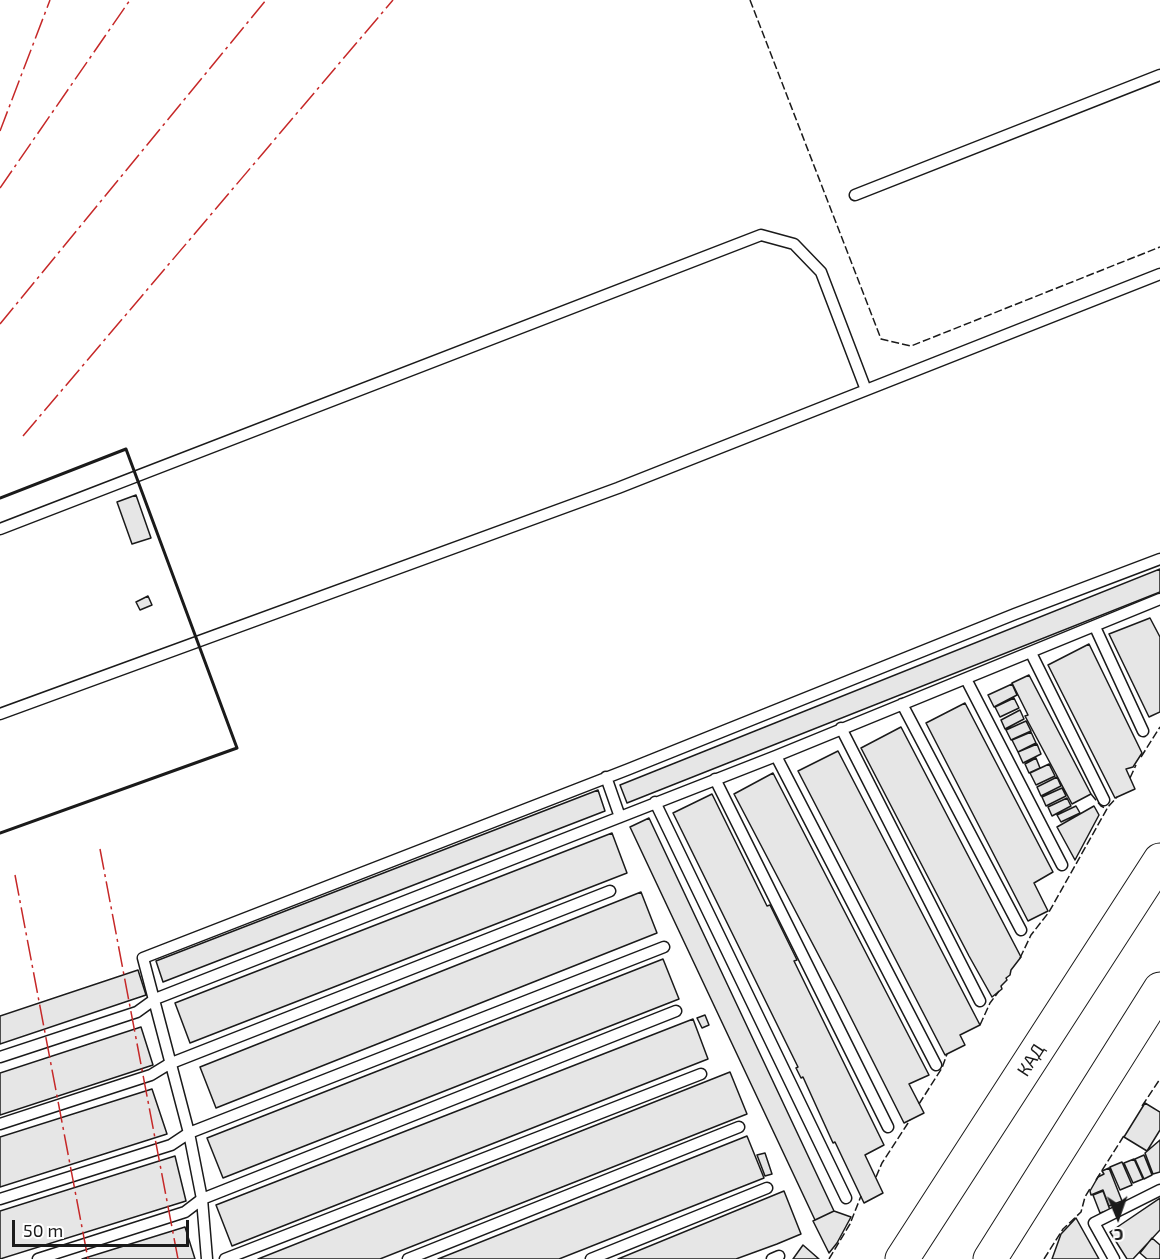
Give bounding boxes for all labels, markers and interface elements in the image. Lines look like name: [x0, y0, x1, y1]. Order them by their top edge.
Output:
street label: КАД: [1013, 1040, 1049, 1080]
north arrow: [1088, 1187, 1148, 1247]
scale bar: [15, 1208, 192, 1246]
text: 50 m: [23, 1219, 63, 1241]
text: С: [1114, 1226, 1124, 1245]

